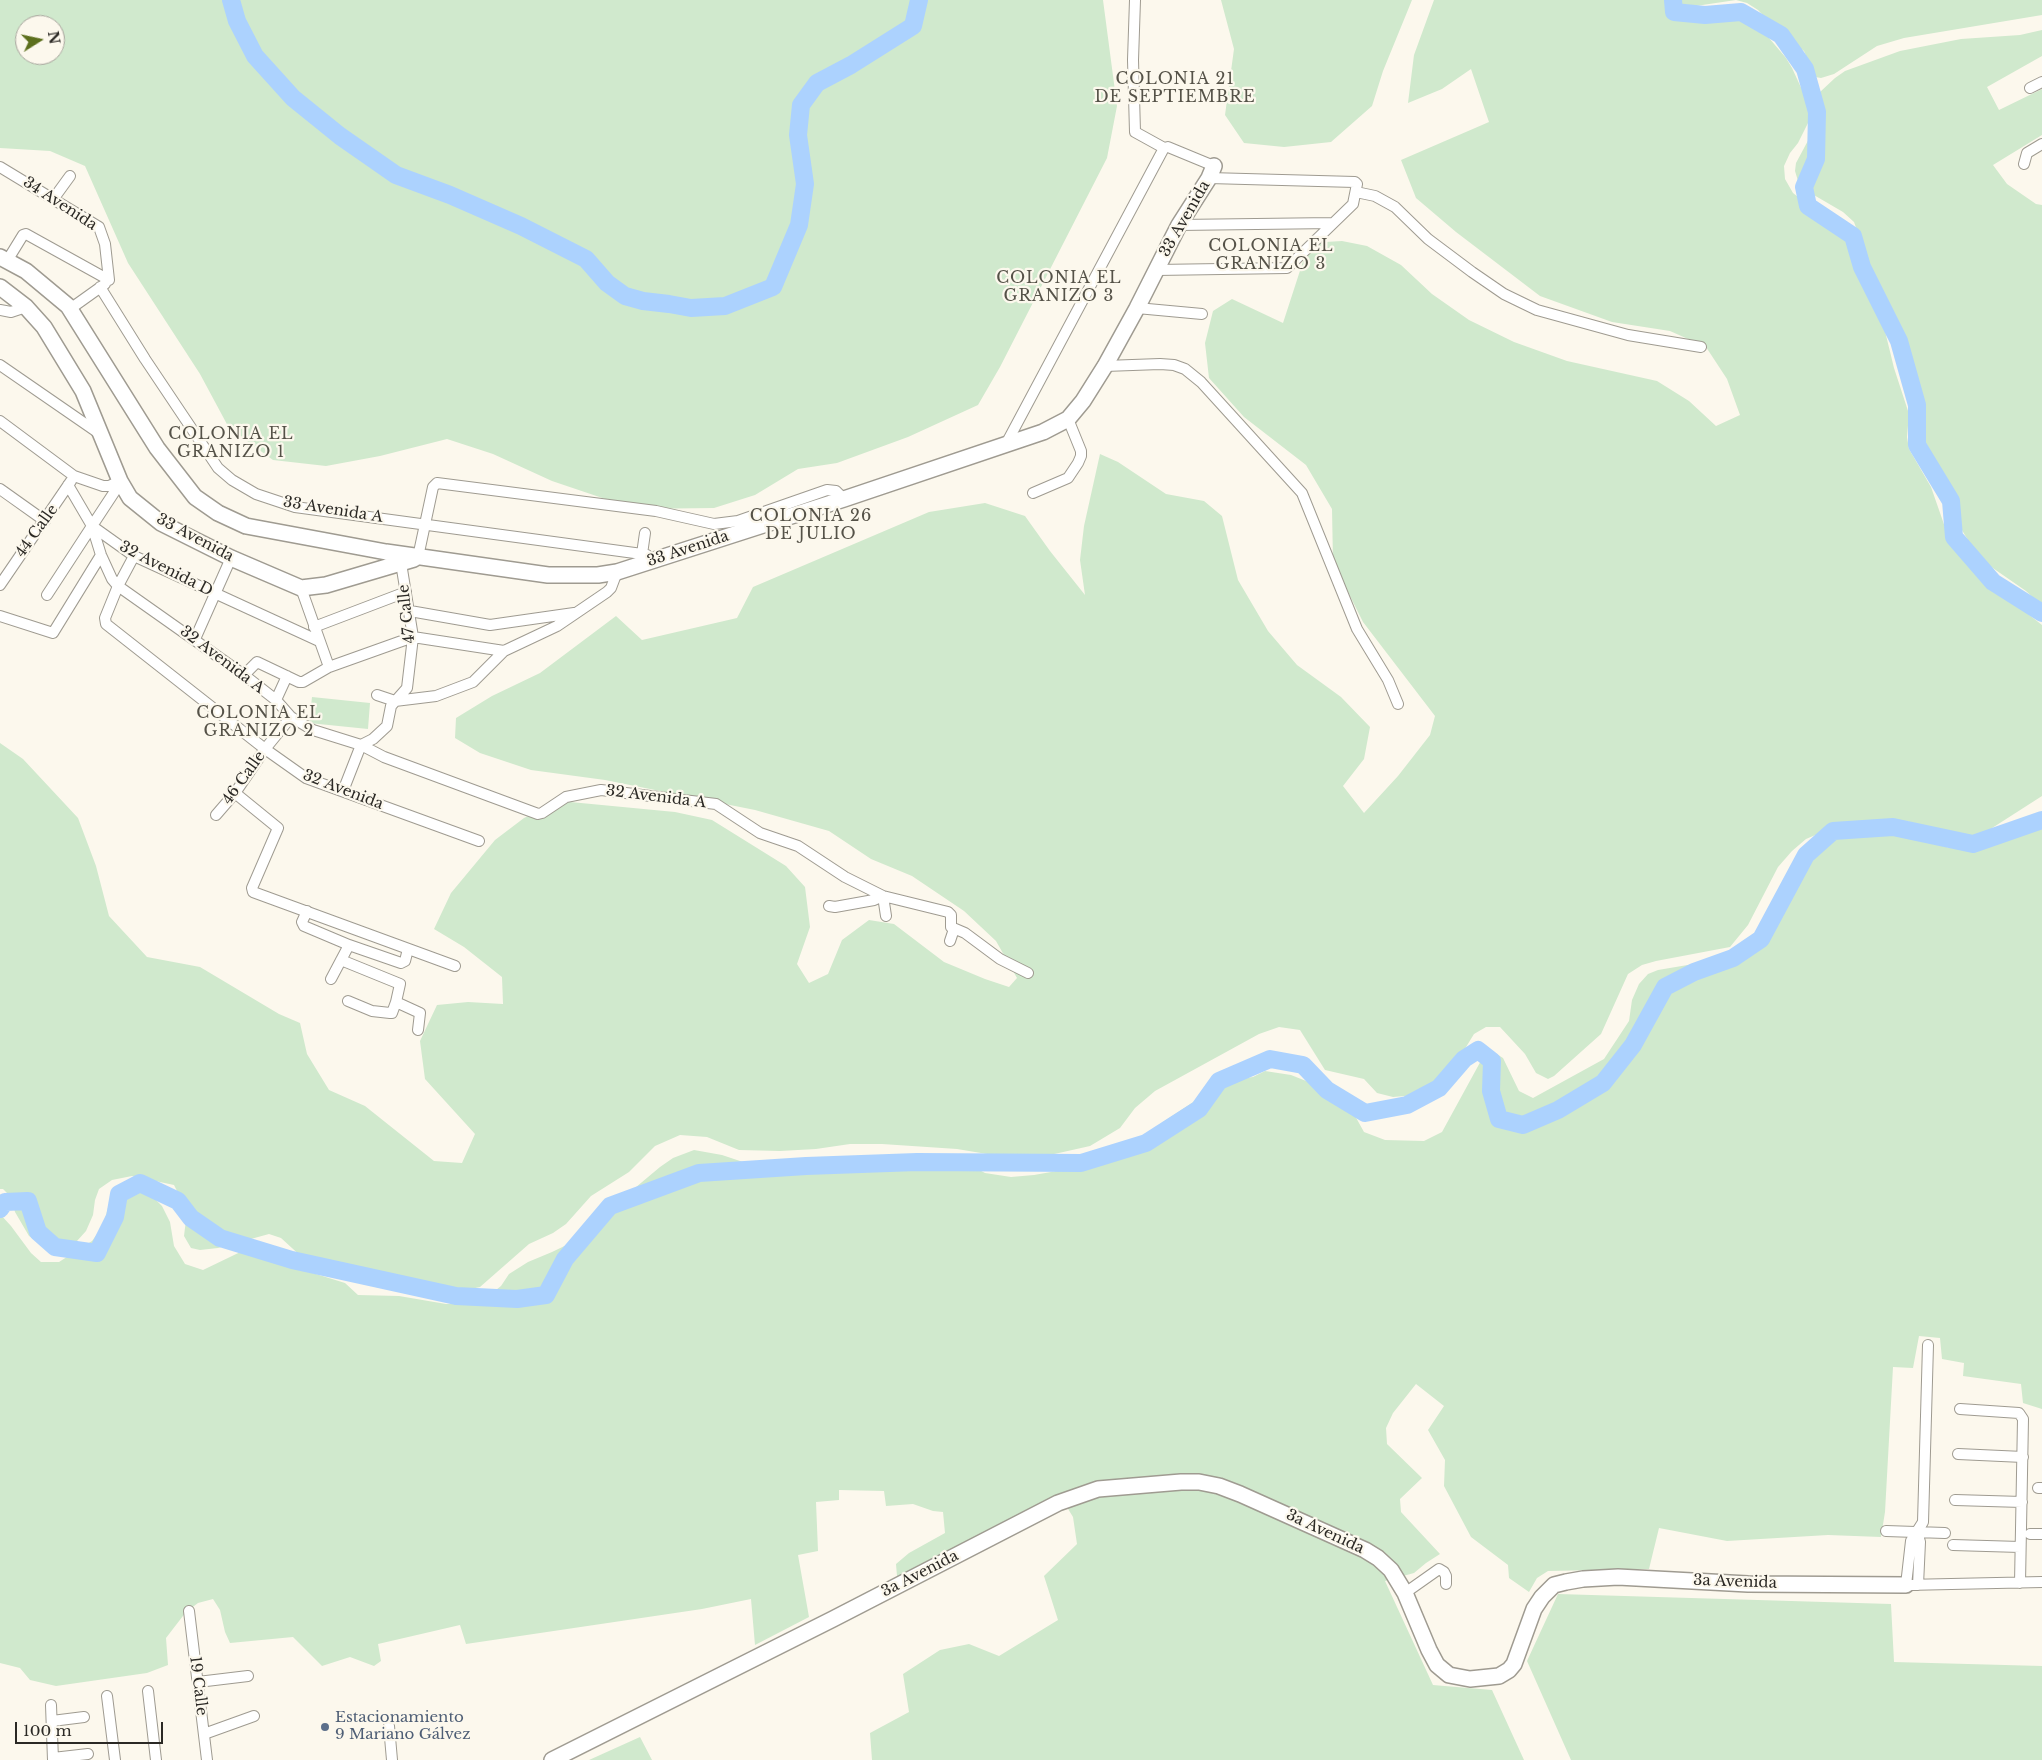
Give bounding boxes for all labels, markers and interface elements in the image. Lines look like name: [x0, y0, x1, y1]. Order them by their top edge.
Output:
north arrow: [15, 15, 65, 65]
text: N: [44, 30, 64, 46]
district label: COLONIA 21 DE SEPTIEMBRE: [1093, 69, 1257, 107]
street label: 34 Avenida: [20, 173, 100, 235]
street label: 33 Avenida: [1156, 178, 1214, 260]
district label: COLONIA EL GRANIZO 3: [1207, 236, 1335, 274]
district label: COLONIA EL GRANIZO 3: [995, 268, 1123, 306]
district label: COLONIA EL GRANIZO 1: [167, 424, 295, 462]
street label: 33 Avenida A: [282, 493, 384, 527]
street label: 44 Calle: [12, 501, 62, 561]
district label: COLONIA 26 DE JULIO: [749, 506, 873, 544]
street label: 33 Avenida: [153, 510, 237, 566]
street label: 33 Avenida: [645, 527, 731, 571]
street label: 32 Avenida D: [116, 538, 216, 600]
street label: 47 Calle: [395, 584, 419, 644]
street label: 32 Avenida A: [176, 623, 268, 697]
district label: COLONIA EL GRANIZO 2: [195, 703, 323, 741]
street label: 46 Calle: [219, 748, 269, 808]
street label: 32 Avenida: [300, 766, 386, 814]
street label: 32 Avenida A: [605, 782, 707, 812]
street label: 3a Avenida: [1283, 1506, 1367, 1558]
street label: 3a Avenida: [879, 1547, 961, 1601]
street label: 3a Avenida: [1693, 1572, 1777, 1592]
street label: 19 Calle: [185, 1655, 211, 1717]
place label: Estacionamiento 9 Mariano Gálvez: [335, 1709, 471, 1744]
scale bar: [18, 1712, 165, 1744]
text: 100 m: [23, 1721, 72, 1740]
marker: Estacionamiento 9 Mariano Gálvez: [319, 1721, 331, 1733]

